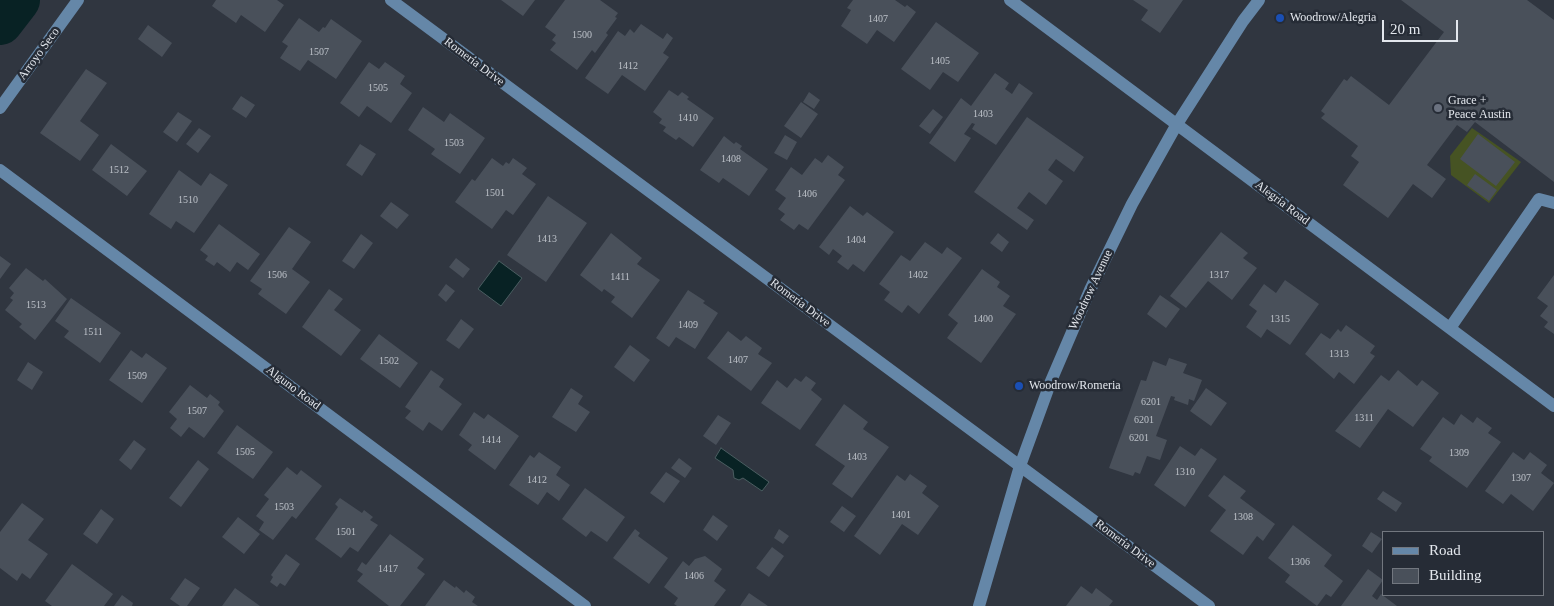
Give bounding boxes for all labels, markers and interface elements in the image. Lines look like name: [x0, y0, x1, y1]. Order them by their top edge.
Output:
scale bar: [1384, 10, 1460, 42]
place label: Woodrow/Alegria: [1290, 11, 1376, 25]
marker: Woodrow/Alegria: [1274, 12, 1286, 24]
house number: 1407: [868, 13, 888, 25]
text: 20 m: [1390, 21, 1420, 37]
street label: Arroyo Seco: [15, 25, 63, 83]
house number: 1500: [572, 29, 592, 41]
street label: Romeria Drive: [441, 35, 507, 89]
house number: 1507: [309, 46, 329, 58]
house number: 1405: [930, 55, 950, 67]
house number: 1412: [618, 60, 638, 72]
house number: 1505: [368, 82, 388, 94]
place label: Grace + Peace Austin: [1448, 94, 1511, 122]
marker: Grace + Peace Austin: [1432, 102, 1444, 114]
house number: 1403: [973, 108, 993, 120]
house number: 1410: [678, 112, 698, 124]
house number: 1503: [444, 137, 464, 149]
house number: 1408: [721, 153, 741, 165]
house number: 1512: [109, 164, 129, 176]
street label: Alegria Road: [1252, 178, 1312, 228]
house number: 1501: [485, 187, 505, 199]
house number: 1406: [797, 188, 817, 200]
house number: 1510: [178, 194, 198, 206]
house number: 1413: [537, 233, 557, 245]
house number: 1404: [846, 234, 866, 246]
street label: Woodrow Avenue: [1066, 248, 1116, 332]
house number: 1506: [267, 269, 287, 281]
house number: 1402: [908, 269, 928, 281]
house number: 1317: [1209, 269, 1229, 281]
house number: 1411: [610, 271, 630, 283]
street label: Romeria Drive: [767, 276, 833, 330]
house number: 1513: [26, 299, 46, 311]
house number: 1400: [973, 313, 993, 325]
house number: 1315: [1270, 313, 1290, 325]
house number: 1409: [678, 319, 698, 331]
house number: 1511: [83, 326, 103, 338]
house number: 1313: [1329, 348, 1349, 360]
house number: 1407: [728, 354, 748, 366]
house number: 1502: [379, 355, 399, 367]
street label: Alguno Road: [263, 363, 323, 413]
house number: 1509: [127, 370, 147, 382]
place label: Woodrow/Romeria: [1029, 379, 1121, 393]
marker: Woodrow/Romeria: [1013, 380, 1025, 392]
house number: 6201: [1141, 396, 1161, 408]
house number: 1507: [187, 405, 207, 417]
house number: 1311: [1354, 412, 1374, 424]
house number: 6201: [1134, 414, 1154, 426]
house number: 6201: [1129, 432, 1149, 444]
house number: 1414: [481, 434, 501, 446]
house number: 1505: [235, 446, 255, 458]
house number: 1309: [1449, 447, 1469, 459]
house number: 1403: [847, 451, 867, 463]
house number: 1310: [1175, 466, 1195, 478]
house number: 1307: [1511, 472, 1531, 484]
house number: 1412: [527, 474, 547, 486]
house number: 1503: [274, 501, 294, 513]
house number: 1401: [891, 509, 911, 521]
house number: 1308: [1233, 511, 1253, 523]
street label: Romeria Drive: [1092, 517, 1158, 571]
house number: 1501: [336, 526, 356, 538]
legend: [1382, 531, 1544, 596]
text: Road: [1429, 542, 1461, 558]
house number: 1306: [1290, 556, 1310, 568]
house number: 1417: [378, 563, 398, 575]
text: Building: [1429, 567, 1482, 583]
house number: 1406: [684, 570, 704, 582]

